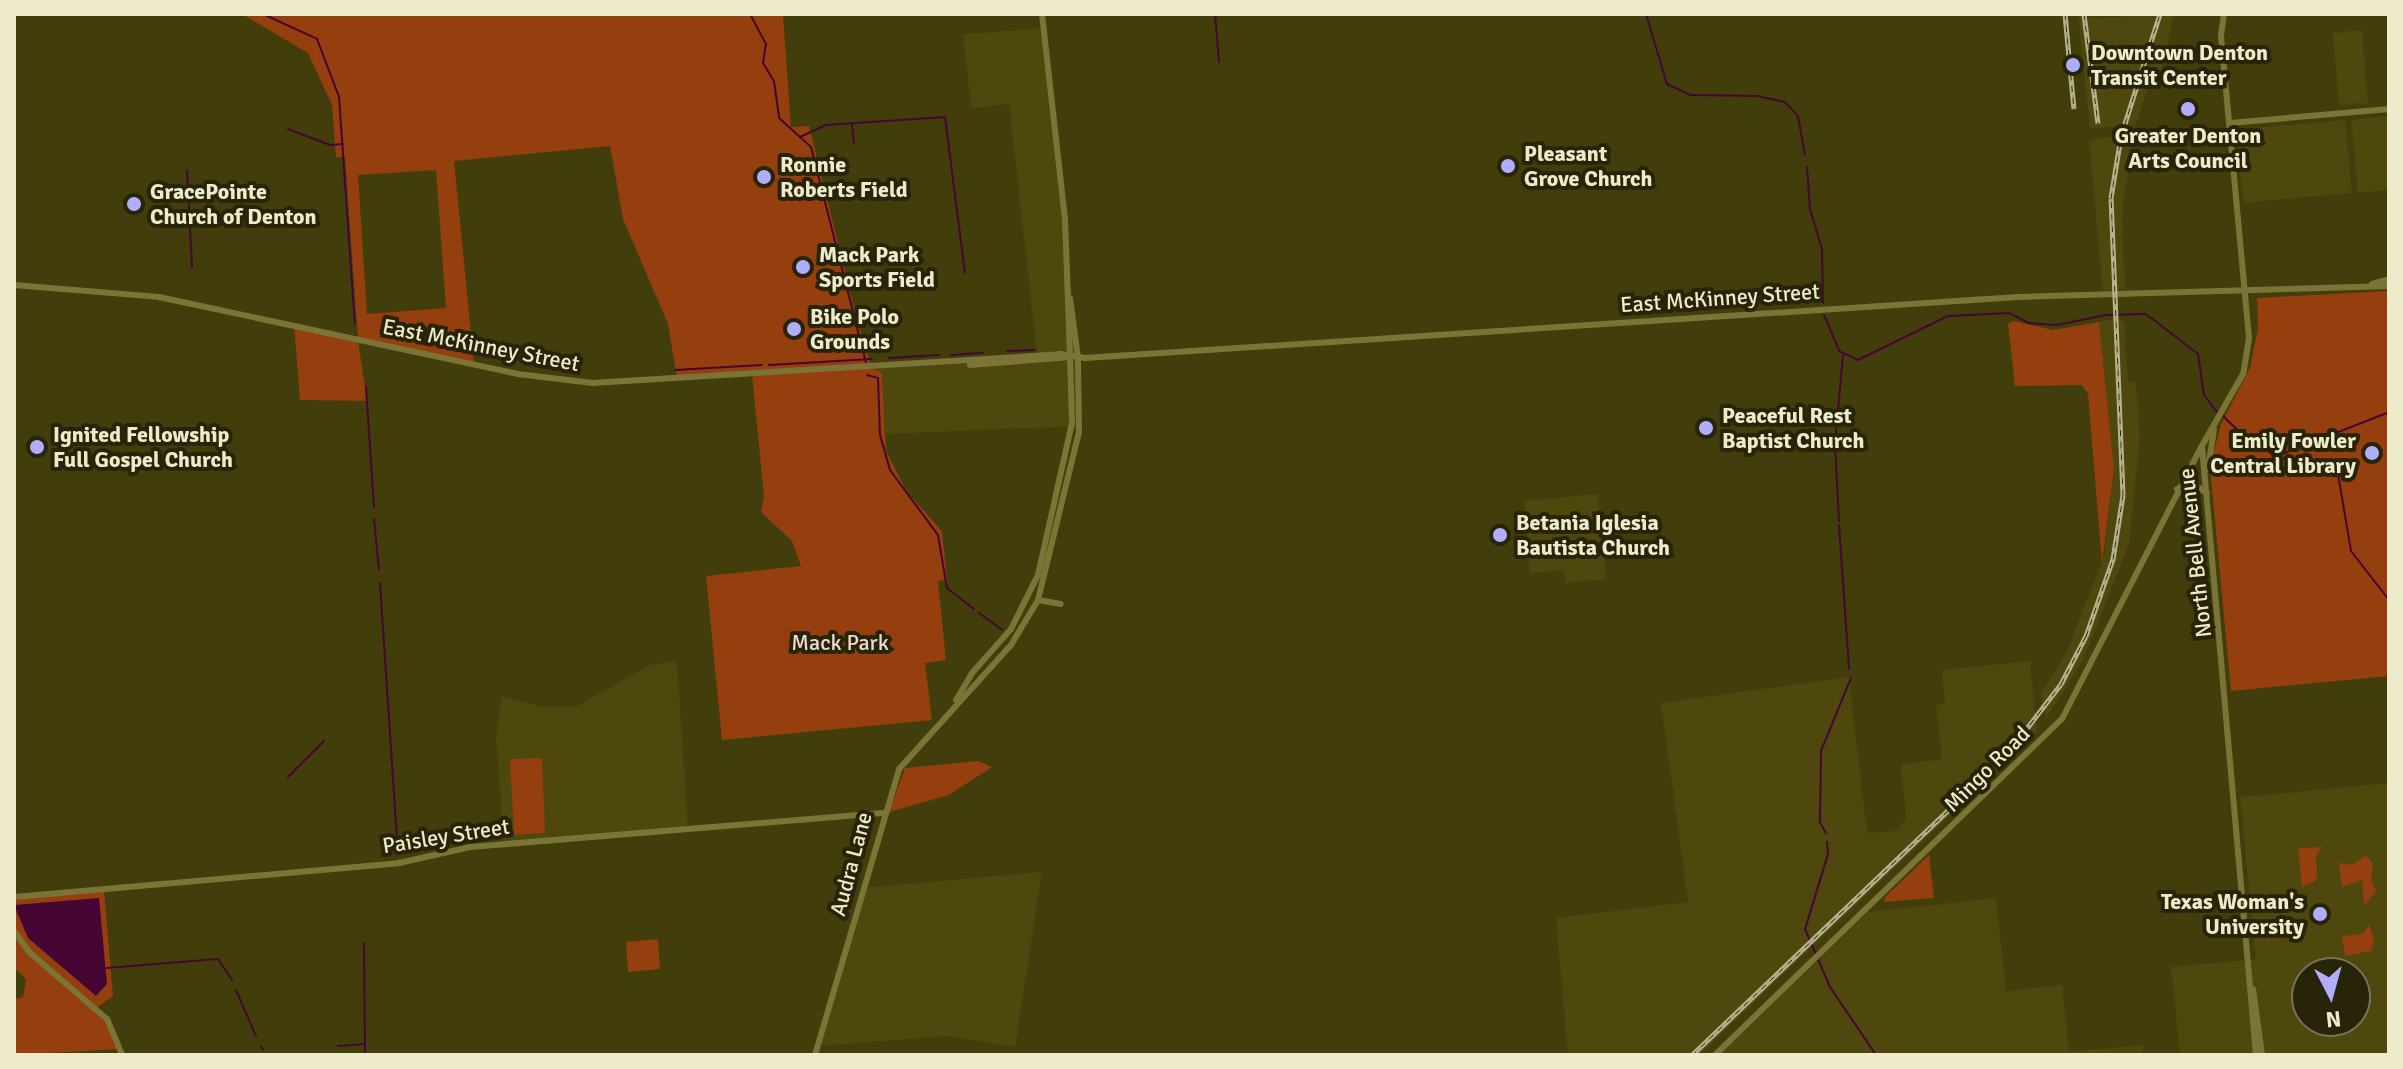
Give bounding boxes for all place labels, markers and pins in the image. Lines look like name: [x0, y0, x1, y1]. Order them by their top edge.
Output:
place label: Downtown Denton Transit Center: [2091, 39, 2268, 90]
marker: Downtown Denton Transit Center: [2062, 54, 2084, 76]
marker: Greater Denton Arts Council: [2179, 100, 2197, 118]
place label: Greater Denton Arts Council: [2115, 122, 2261, 174]
place label: Pleasant Grove Church: [1524, 140, 1652, 192]
place label: Ronnie Roberts Field: [780, 151, 908, 202]
marker: Pleasant Grove Church: [1499, 157, 1517, 175]
marker: Ronnie Roberts Field: [755, 168, 773, 186]
place label: GracePointe Church of Denton: [150, 178, 317, 230]
marker: GracePointe Church of Denton: [125, 195, 143, 213]
place label: Mack Park Sports Field: [819, 241, 935, 292]
marker: Mack Park Sports Field: [794, 258, 812, 276]
place label: Bike Polo Grounds: [810, 303, 899, 354]
marker: Bike Polo Grounds: [785, 320, 803, 338]
place label: Peaceful Rest Baptist Church: [1722, 402, 1865, 454]
marker: Peaceful Rest Baptist Church: [1697, 419, 1715, 437]
place label: Ignited Fellowship Full Gospel Church: [53, 421, 233, 472]
place label: Emily Fowler Central Library: [2210, 427, 2356, 478]
marker: Ignited Fellowship Full Gospel Church: [28, 438, 46, 456]
marker: Emily Fowler Central Library: [2363, 444, 2381, 462]
place label: Betania Iglesia Bautista Church: [1516, 509, 1670, 560]
marker: Betania Iglesia Bautista Church: [1491, 526, 1509, 544]
place label: Texas Woman's University: [2161, 888, 2304, 940]
marker: Texas Woman's University: [2311, 905, 2329, 923]

